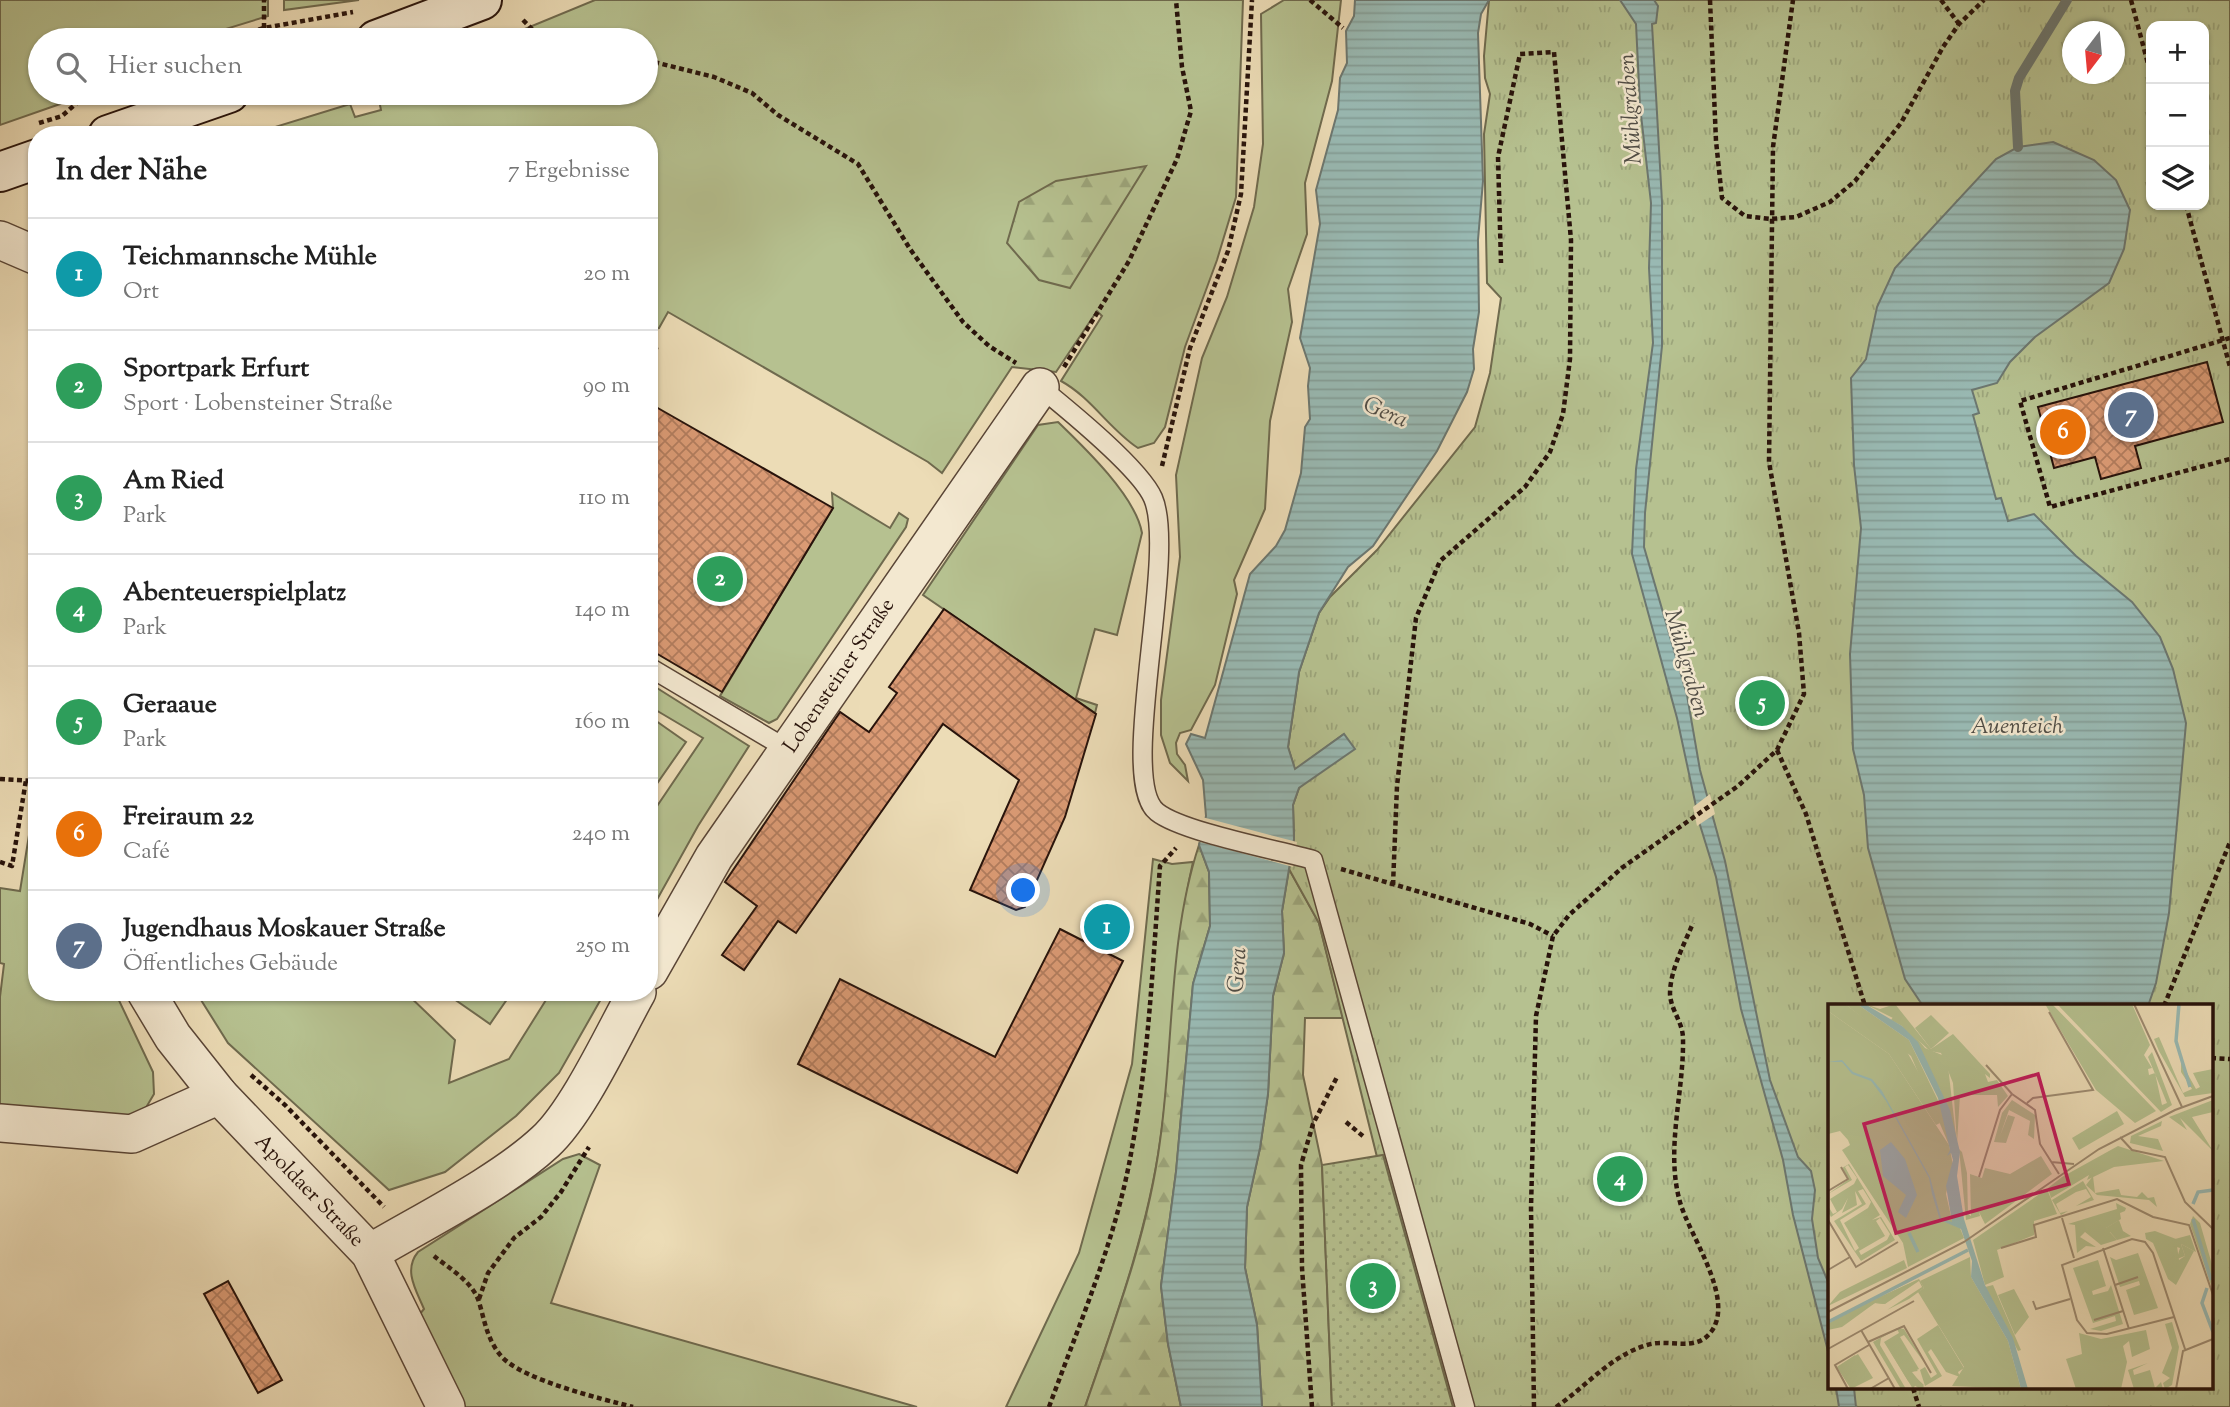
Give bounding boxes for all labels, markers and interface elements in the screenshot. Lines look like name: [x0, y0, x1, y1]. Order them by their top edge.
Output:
north arrow: [2062, 21, 2125, 84]
map controls: [2146, 21, 2209, 210]
button: +: [2146, 21, 2209, 84]
search box: [28, 28, 658, 105]
icon: search: [52, 48, 90, 86]
text: Hier suchen: [108, 48, 243, 85]
water label: Mühlgraben: [1611, 52, 1652, 165]
button: −: [2146, 84, 2209, 147]
button: layers: [2146, 147, 2209, 210]
text: In der Nähe: [56, 150, 207, 193]
text: 7 Ergebnisse: [508, 155, 630, 188]
text: Teichmannsche Mühle: [123, 239, 377, 276]
text: 1: [75, 258, 83, 291]
text: 20 m: [583, 258, 630, 291]
text: Ort: [123, 276, 159, 309]
text: Sportpark Erfurt: [123, 351, 309, 388]
text: 2: [74, 370, 84, 403]
text: 90 m: [583, 370, 630, 403]
text: Sport · Lobensteiner Straße: [123, 388, 393, 421]
water label: Gera: [1358, 389, 1413, 437]
pin: 7: [2108, 389, 2154, 441]
pin: 6: [2040, 406, 2086, 458]
text: Am Ried: [123, 463, 224, 500]
text: 3: [74, 482, 84, 515]
text: 110 m: [579, 482, 630, 515]
text: Park: [123, 500, 167, 533]
pin: 2: [697, 553, 743, 605]
text: Abenteuerspielplatz: [123, 575, 346, 612]
street label: Lobensteiner Straße: [777, 593, 903, 760]
text: 4: [73, 594, 85, 627]
text: 140 m: [575, 594, 630, 627]
water label: Mühlgraben: [1654, 606, 1717, 722]
text: Park: [123, 612, 167, 645]
pin: 5: [1739, 677, 1785, 729]
text: Geraaue: [123, 687, 217, 724]
text: 5: [75, 706, 83, 739]
text: 160 m: [575, 706, 630, 739]
water label: Auenteich: [1971, 711, 2063, 744]
text: Park: [123, 724, 167, 757]
text: Freiraum 22: [123, 799, 254, 836]
text: 6: [73, 818, 85, 851]
text: 240 m: [572, 818, 630, 851]
text: Café: [123, 836, 170, 869]
your location: [1006, 873, 1040, 907]
pin: 1: [1084, 901, 1130, 953]
text: Jugendhaus Moskauer Straße: [123, 911, 446, 948]
text: 7: [73, 930, 85, 963]
text: 250 m: [575, 930, 630, 963]
water label: Gera: [1220, 946, 1257, 994]
text: Öffentliches Gebäude: [123, 948, 338, 981]
inset map: [1828, 1004, 2212, 1390]
street label: Apoldaer Straße: [247, 1128, 370, 1255]
pin: 4: [1597, 1153, 1643, 1205]
pin: 3: [1350, 1260, 1396, 1312]

